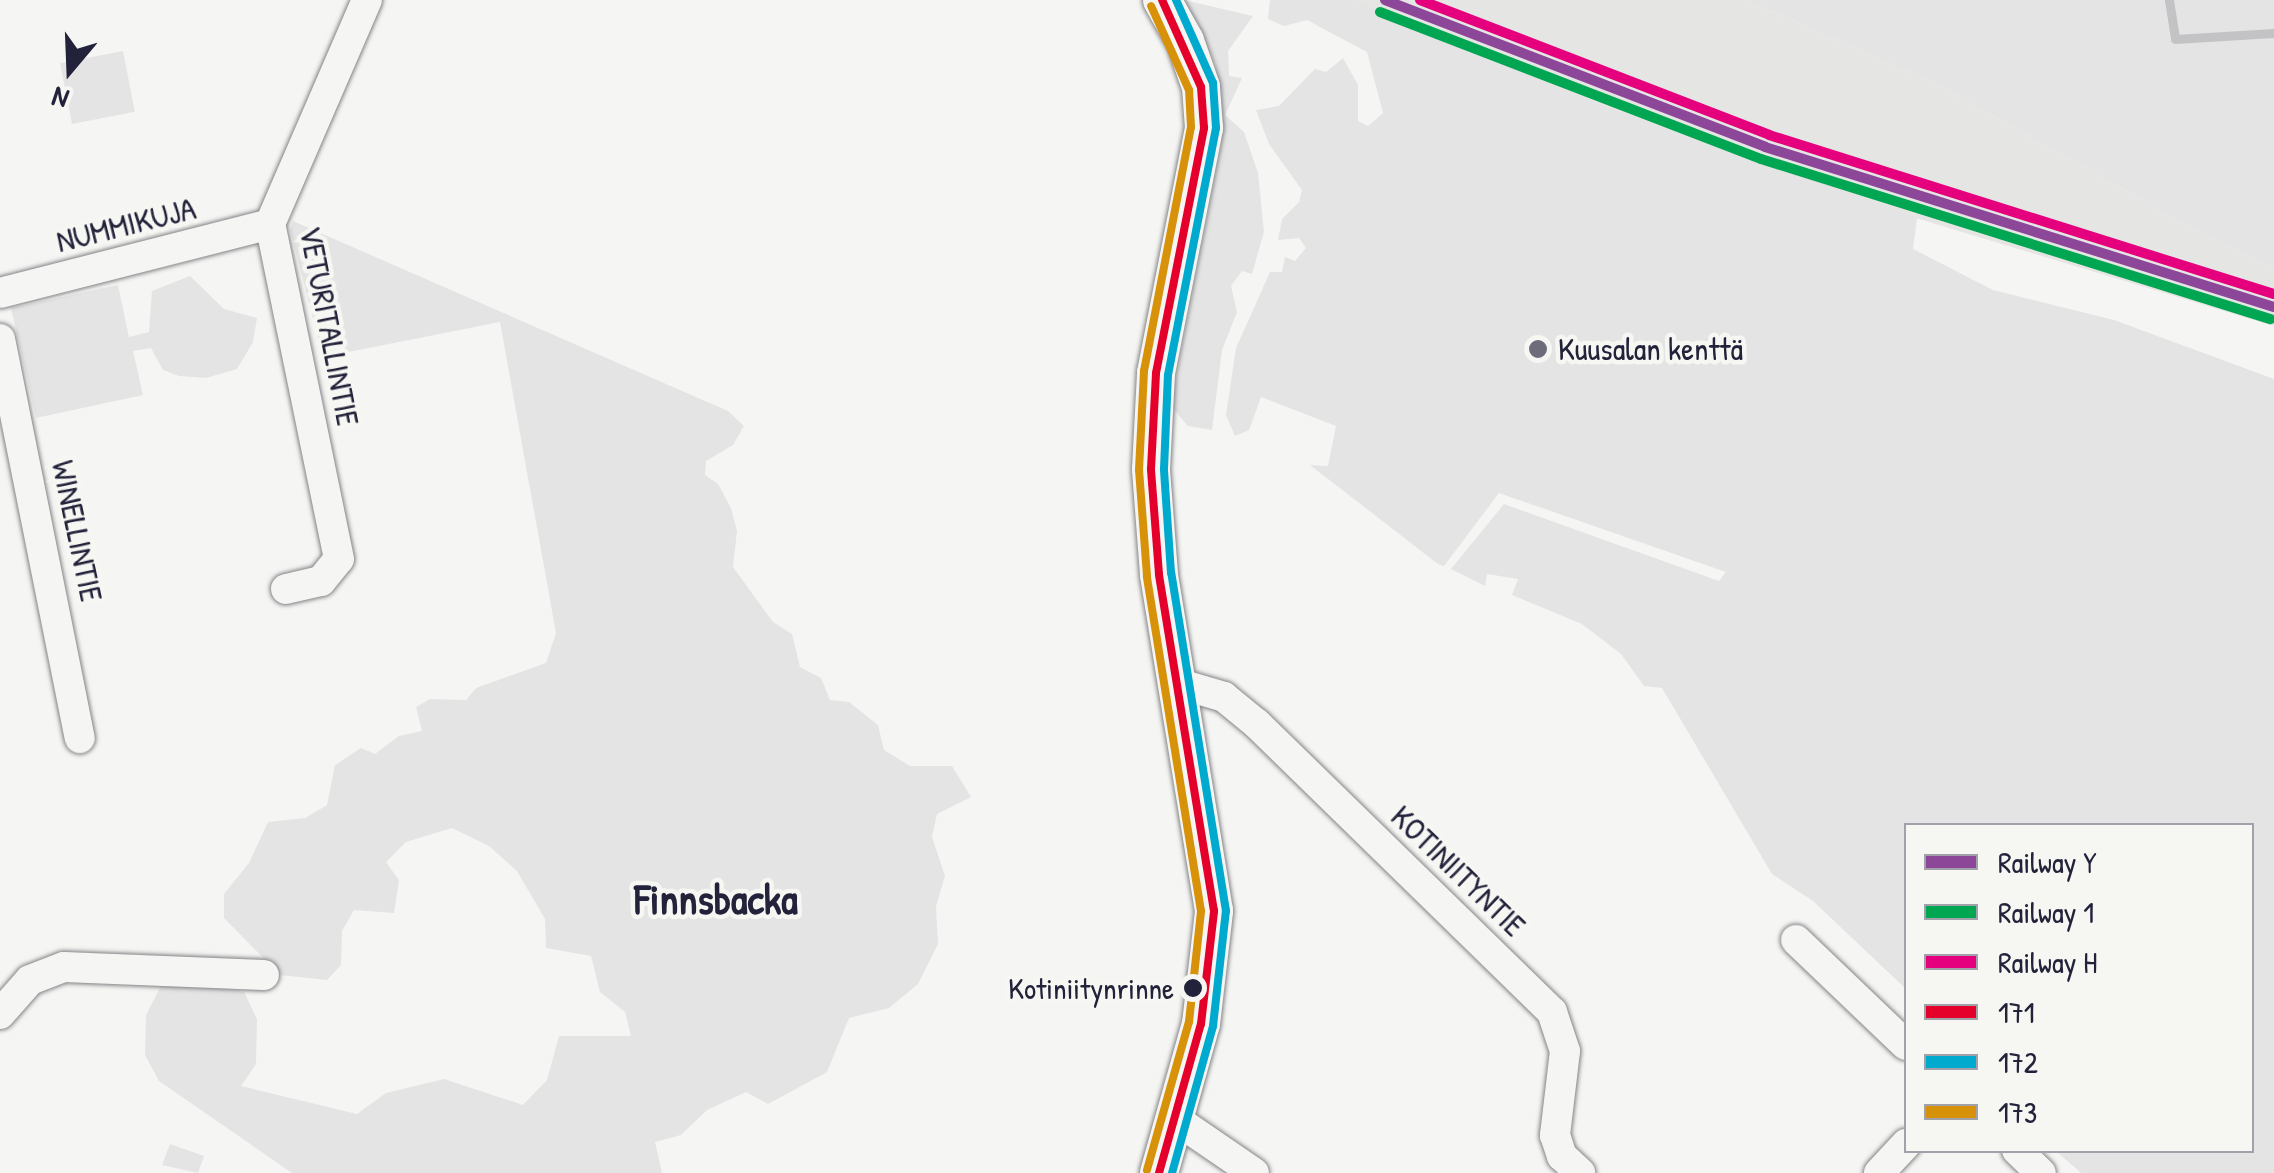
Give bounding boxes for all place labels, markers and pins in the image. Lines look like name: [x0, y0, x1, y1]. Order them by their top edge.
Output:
place label: Kuusalan kenttä: [1558, 330, 1743, 368]
marker: Kuusalan kenttä: [1527, 338, 1549, 360]
place label: Kotiniitynrinne: [1008, 970, 1174, 1006]
marker: Kotiniitynrinne: [1183, 978, 1203, 998]

